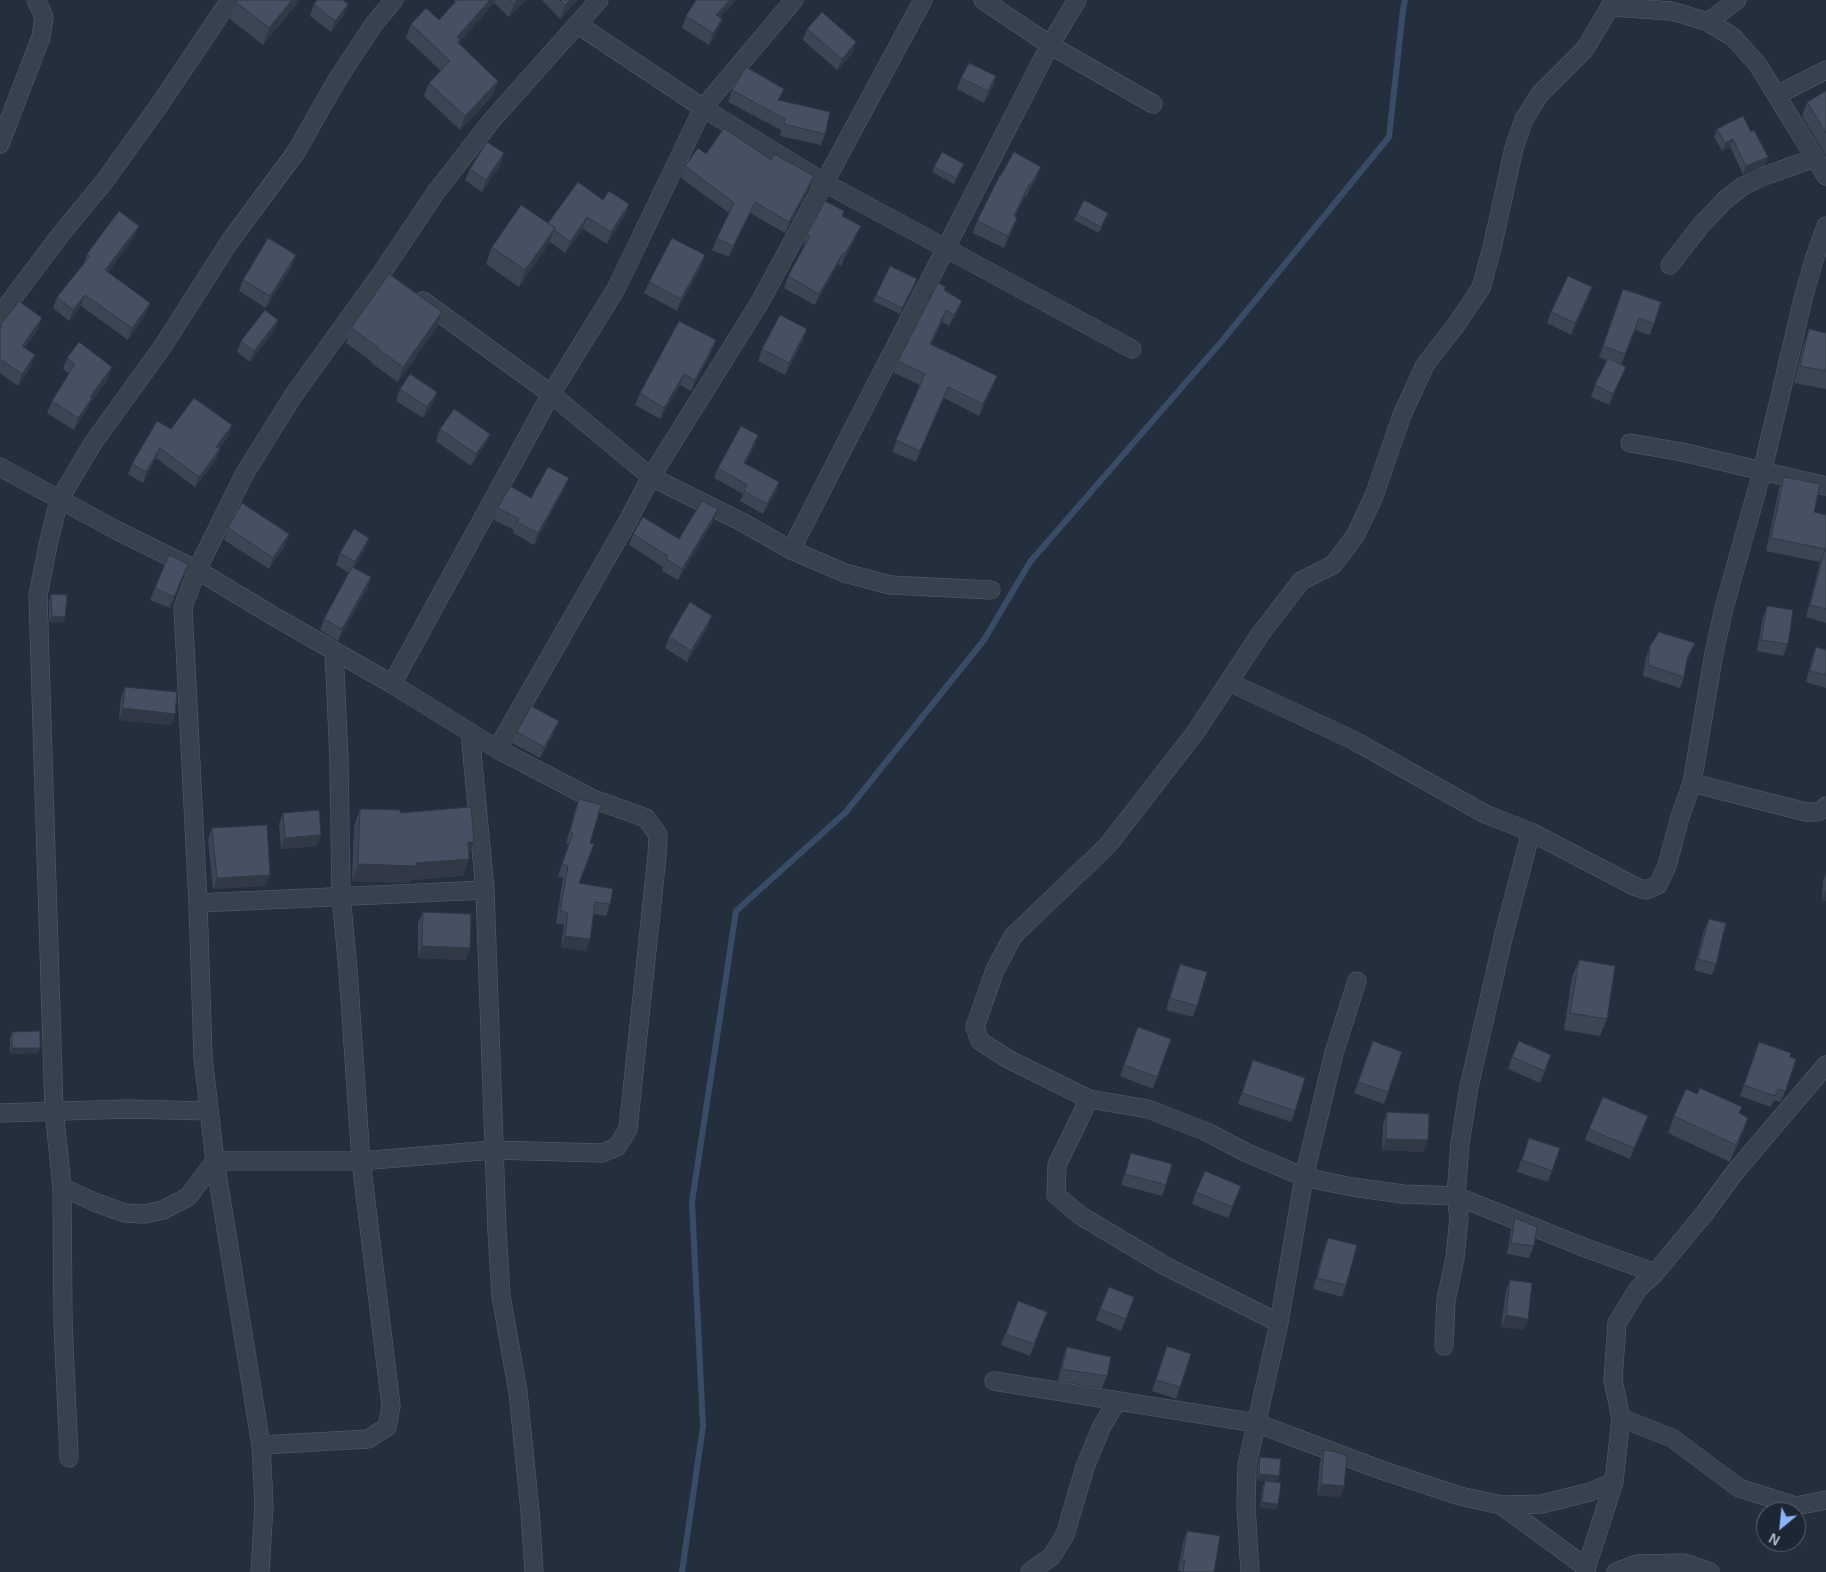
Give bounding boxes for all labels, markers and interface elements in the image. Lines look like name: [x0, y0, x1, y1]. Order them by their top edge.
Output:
north arrow: [1756, 1502, 1806, 1552]
text: N: [1766, 1530, 1783, 1549]

